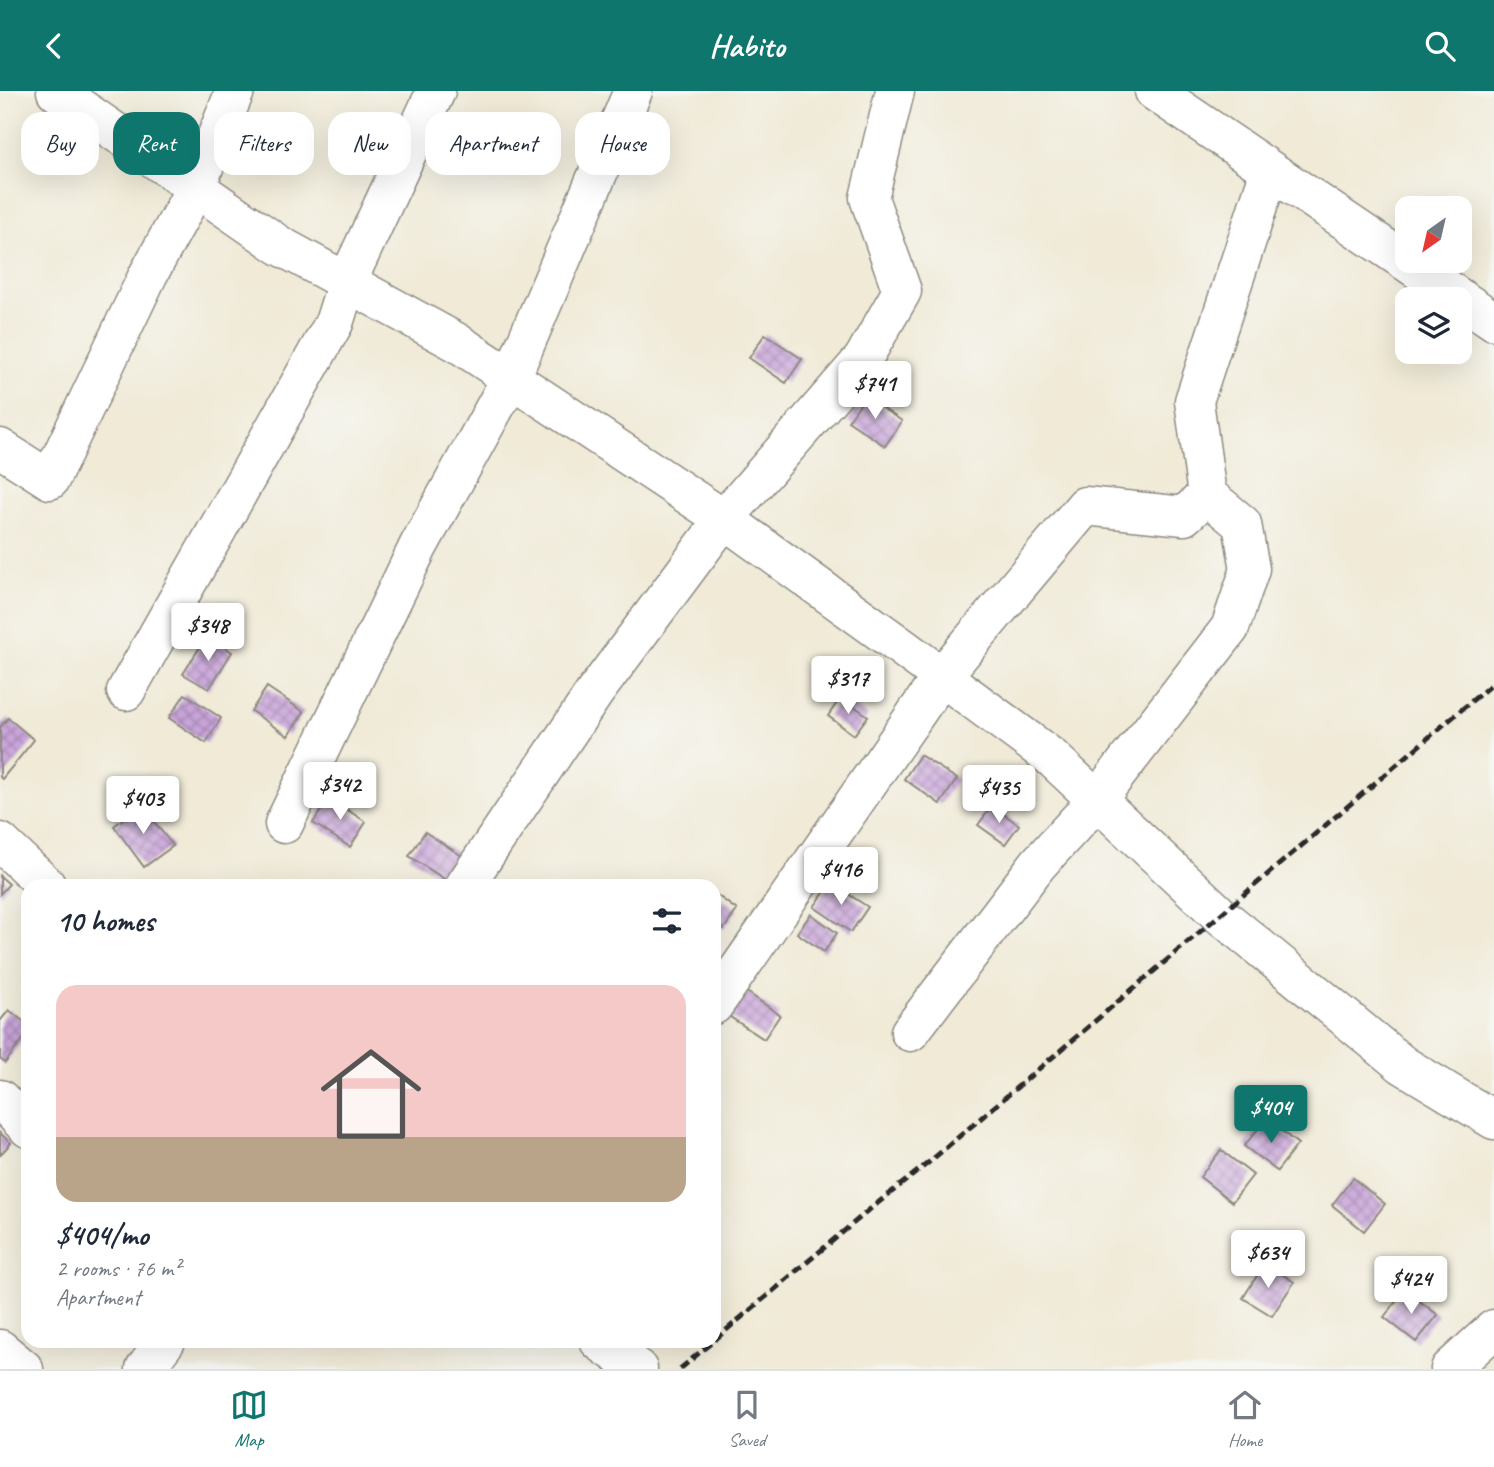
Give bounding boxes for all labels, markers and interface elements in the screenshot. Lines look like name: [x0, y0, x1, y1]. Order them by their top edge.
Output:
text: Habito: [709, 25, 785, 66]
icon: back: [35, 27, 73, 65]
icon: search: [1421, 27, 1459, 65]
chip: Buy: [21, 112, 99, 175]
chip: Rent: [113, 112, 200, 175]
chip: Filters: [214, 112, 314, 175]
chip: New: [328, 112, 411, 175]
chip: Apartment: [425, 112, 561, 175]
chip: House: [575, 112, 670, 175]
north arrow: [1395, 196, 1472, 273]
map controls: [1395, 196, 1472, 364]
button: layers: [1395, 287, 1472, 364]
pin: $741: [834, 361, 916, 421]
text: $741: [854, 369, 896, 398]
pin: $348: [167, 603, 249, 663]
text: $348: [187, 611, 229, 640]
pin: $317: [807, 657, 889, 716]
text: $317: [827, 664, 869, 693]
pin: $342: [299, 763, 381, 822]
pin: $435: [958, 765, 1040, 825]
text: $342: [319, 770, 361, 799]
text: $435: [978, 773, 1020, 802]
pin: $403: [102, 777, 184, 836]
text: $403: [122, 784, 164, 813]
pin: $416: [800, 847, 882, 907]
text: $416: [820, 855, 862, 884]
text: 10 homes: [56, 902, 154, 940]
icon: filters: [648, 902, 686, 940]
icon: home: [308, 1031, 434, 1157]
pin: $404: [1230, 1086, 1312, 1145]
text: $404: [1250, 1093, 1292, 1122]
text: $404/mo: [56, 1216, 148, 1254]
pin: $634: [1227, 1231, 1309, 1290]
text: $634: [1247, 1238, 1289, 1267]
text: 2 rooms · 76 m²: [56, 1254, 180, 1283]
pin: $424: [1370, 1257, 1452, 1316]
text: $424: [1390, 1264, 1432, 1293]
text: Apartment: [56, 1283, 141, 1312]
tab: Map: [230, 1386, 268, 1452]
tab: Saved: [728, 1386, 766, 1452]
tab: Home: [1226, 1386, 1264, 1452]

